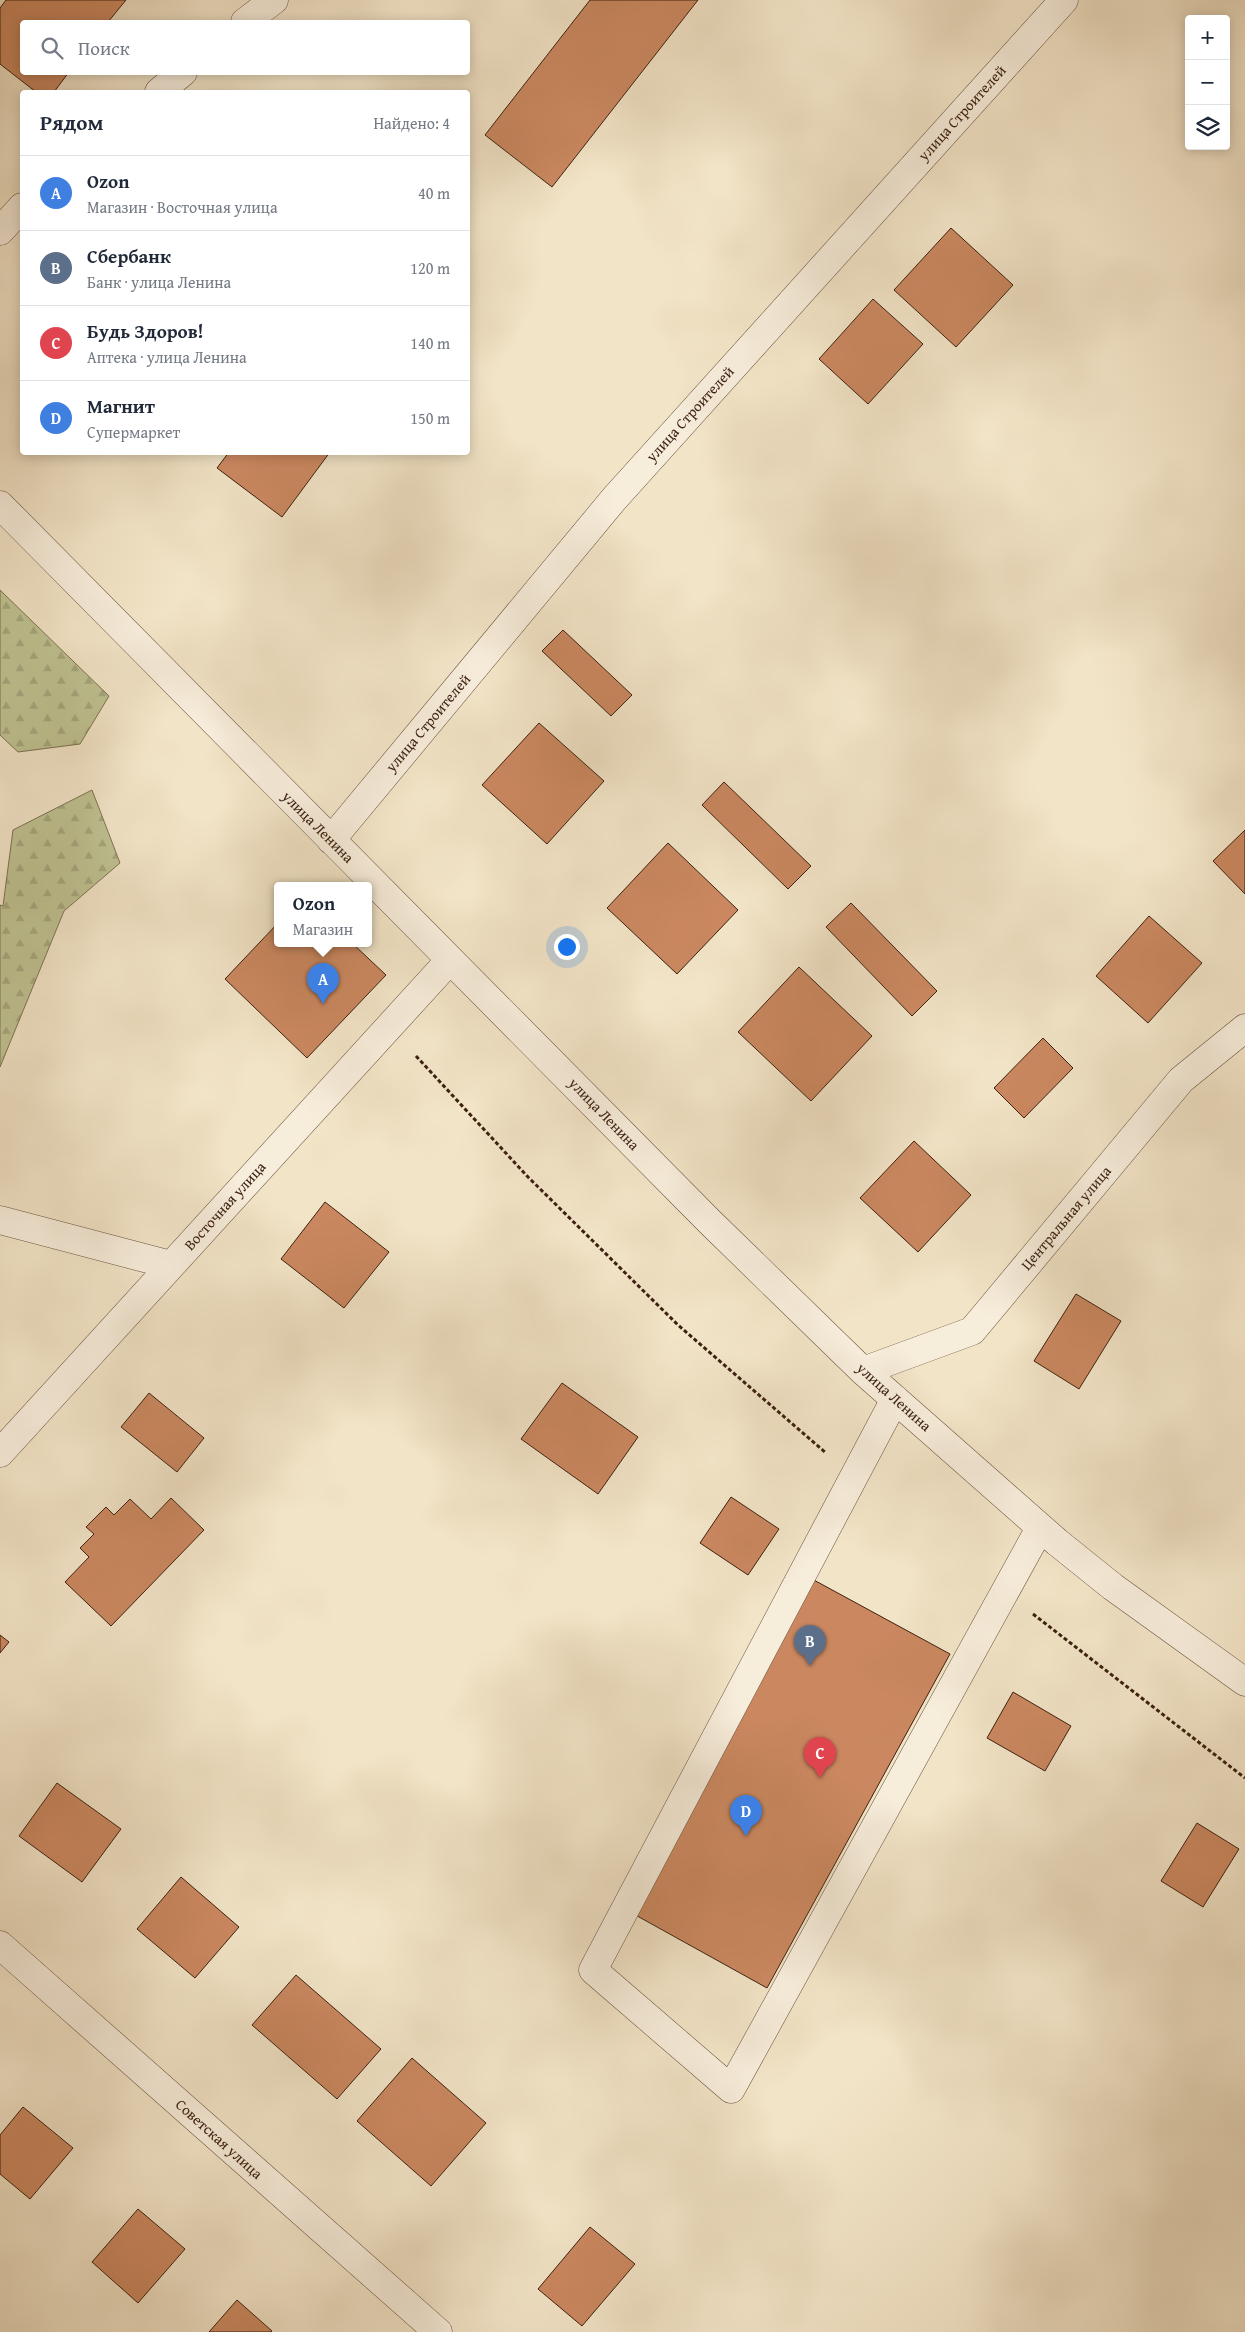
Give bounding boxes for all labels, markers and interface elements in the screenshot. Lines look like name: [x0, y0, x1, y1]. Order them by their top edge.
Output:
map controls: [1185, 15, 1230, 150]
button: +: [1185, 15, 1230, 60]
search box: [20, 20, 470, 75]
icon: search: [38, 34, 66, 62]
text: Поиск: [78, 34, 130, 62]
street label: улица Строителей: [912, 60, 1010, 166]
button: −: [1185, 60, 1230, 105]
button: layers: [1185, 105, 1230, 150]
text: Рядом: [40, 107, 103, 138]
text: Найдено: 4: [373, 111, 450, 135]
text: Ozon: [87, 167, 129, 195]
text: A: [51, 181, 61, 205]
text: 40 m: [418, 181, 450, 205]
text: Магазин · Восточная улица: [87, 195, 278, 219]
text: Сбербанк: [87, 242, 171, 270]
text: B: [51, 256, 61, 280]
text: 120 m: [410, 256, 450, 280]
text: Банк · улица Ленина: [87, 270, 231, 294]
text: Будь Здоров!: [87, 317, 204, 345]
text: C: [51, 331, 61, 355]
text: 140 m: [410, 331, 450, 355]
text: Аптека · улица Ленина: [87, 345, 247, 369]
street label: улица Строителей: [640, 361, 738, 467]
text: Магнит: [87, 392, 155, 420]
text: D: [51, 406, 61, 430]
text: 150 m: [410, 406, 450, 430]
text: Супермаркет: [87, 420, 180, 444]
street label: улица Строителей: [380, 669, 475, 777]
street label: улица Ленина: [277, 785, 360, 868]
popup: [274, 882, 372, 947]
text: Ozon: [293, 889, 335, 917]
text: Магазин: [293, 917, 353, 941]
your location: [554, 934, 580, 960]
pin: A: [307, 963, 339, 1004]
street label: улица Ленина: [564, 1072, 645, 1155]
street label: Восточная улица: [179, 1156, 271, 1255]
street label: Центральная улица: [1016, 1160, 1116, 1274]
street label: улица Ленина: [852, 1357, 937, 1436]
pin: B: [794, 1625, 826, 1666]
pin: C: [804, 1737, 836, 1778]
pin: D: [730, 1795, 762, 1836]
street label: Советская улица: [171, 2094, 268, 2184]

